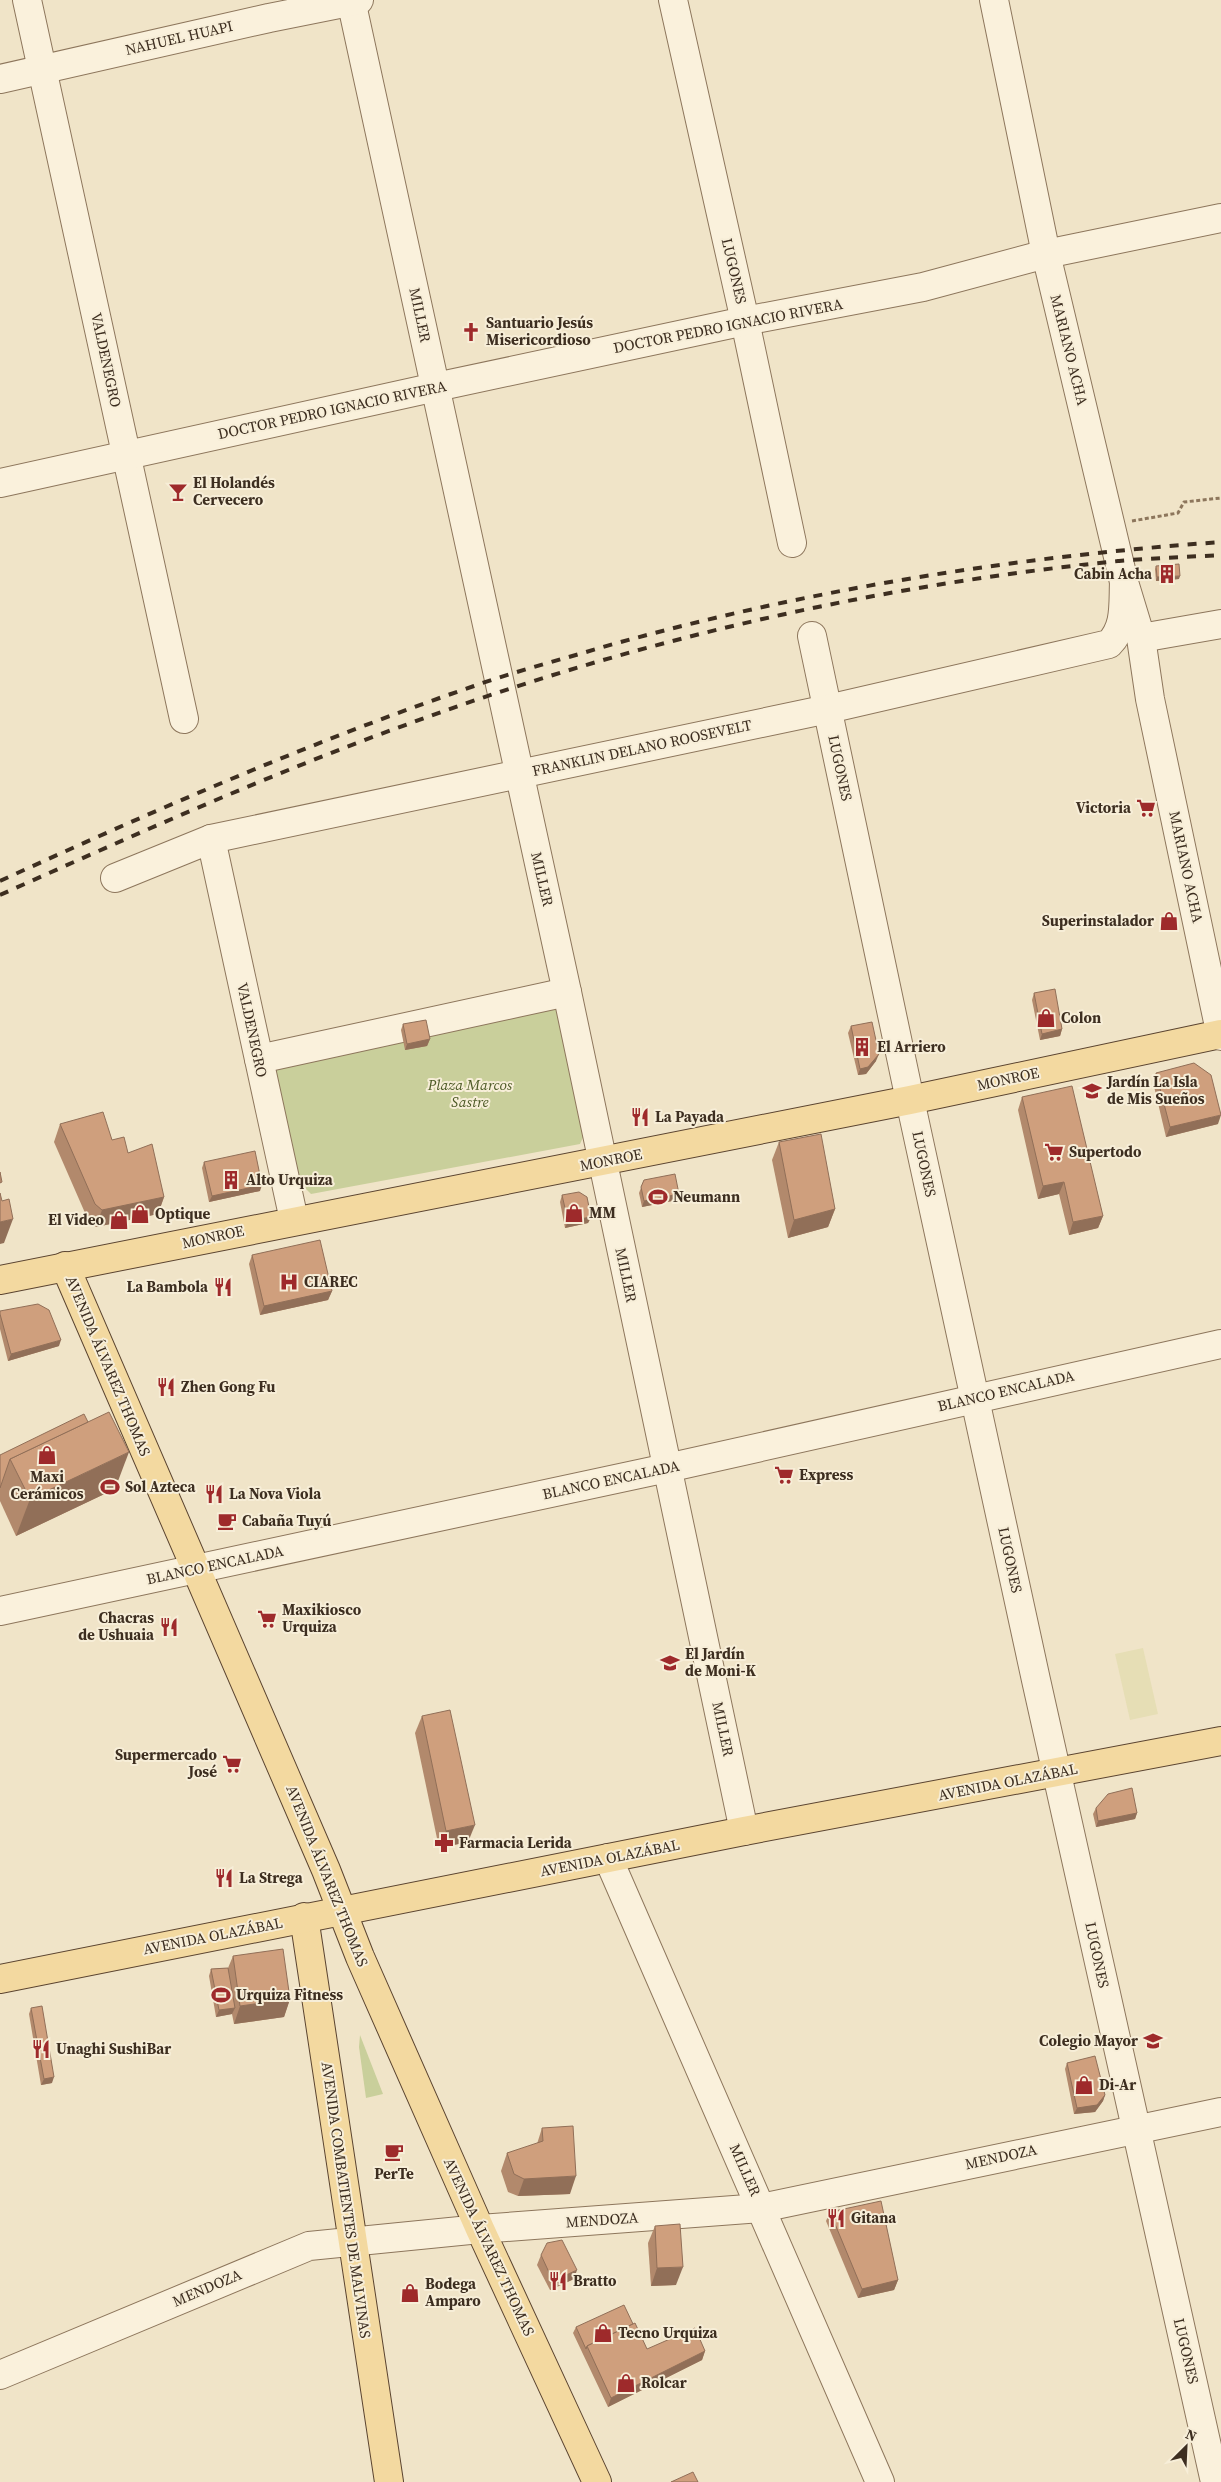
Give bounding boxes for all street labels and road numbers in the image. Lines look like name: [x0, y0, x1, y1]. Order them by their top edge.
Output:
street label: NAHUEL HUAPI: [123, 15, 235, 60]
street label: LUGONES: [717, 236, 752, 306]
street label: MILLER: [404, 286, 437, 344]
street label: MARIANO ACHA: [1046, 292, 1093, 408]
street label: DOCTOR PEDRO IGNACIO RIVERA: [611, 293, 844, 358]
street label: VALDENEGRO: [86, 311, 127, 409]
street label: DOCTOR PEDRO IGNACIO RIVERA: [216, 375, 448, 444]
street label: FRANKLIN DELANO ROOSEVELT: [530, 714, 754, 781]
street label: LUGONES: [823, 733, 858, 803]
street label: MARIANO ACHA: [1164, 809, 1209, 925]
street label: MILLER: [526, 850, 559, 908]
street label: VALDENEGRO: [232, 981, 273, 1079]
street label: MONROE: [975, 1062, 1041, 1095]
street label: LUGONES: [907, 1129, 942, 1199]
street label: MONROE: [578, 1143, 644, 1176]
street label: MONROE: [180, 1220, 246, 1253]
street label: MILLER: [610, 1246, 643, 1304]
street label: AVENIDA ÁLVAREZ THOMAS: [61, 1272, 156, 1460]
street label: BLANCO ENCALADA: [936, 1365, 1076, 1416]
street label: BLANCO ENCALADA: [540, 1455, 681, 1504]
street label: LUGONES: [993, 1525, 1028, 1595]
street label: BLANCO ENCALADA: [144, 1540, 285, 1589]
street label: MILLER: [707, 1700, 740, 1758]
street label: AVENIDA OLAZÁBAL: [936, 1758, 1080, 1805]
street label: AVENIDA ÁLVAREZ THOMAS: [281, 1782, 374, 1970]
street label: AVENIDA OLAZÁBAL: [538, 1834, 682, 1881]
street label: AVENIDA OLAZÁBAL: [141, 1912, 285, 1959]
street label: LUGONES: [1080, 1920, 1115, 1990]
street label: AVENIDA COMBATIENTES DE MALVINAS: [317, 2060, 376, 2340]
street label: MENDOZA: [963, 2139, 1039, 2174]
street label: MILLER: [725, 2140, 766, 2200]
street label: AVENIDA ÁLVAREZ THOMAS: [439, 2154, 540, 2340]
street label: MENDOZA: [565, 2206, 639, 2233]
street label: MENDOZA: [169, 2264, 245, 2311]
street label: LUGONES: [1169, 2316, 1204, 2386]

